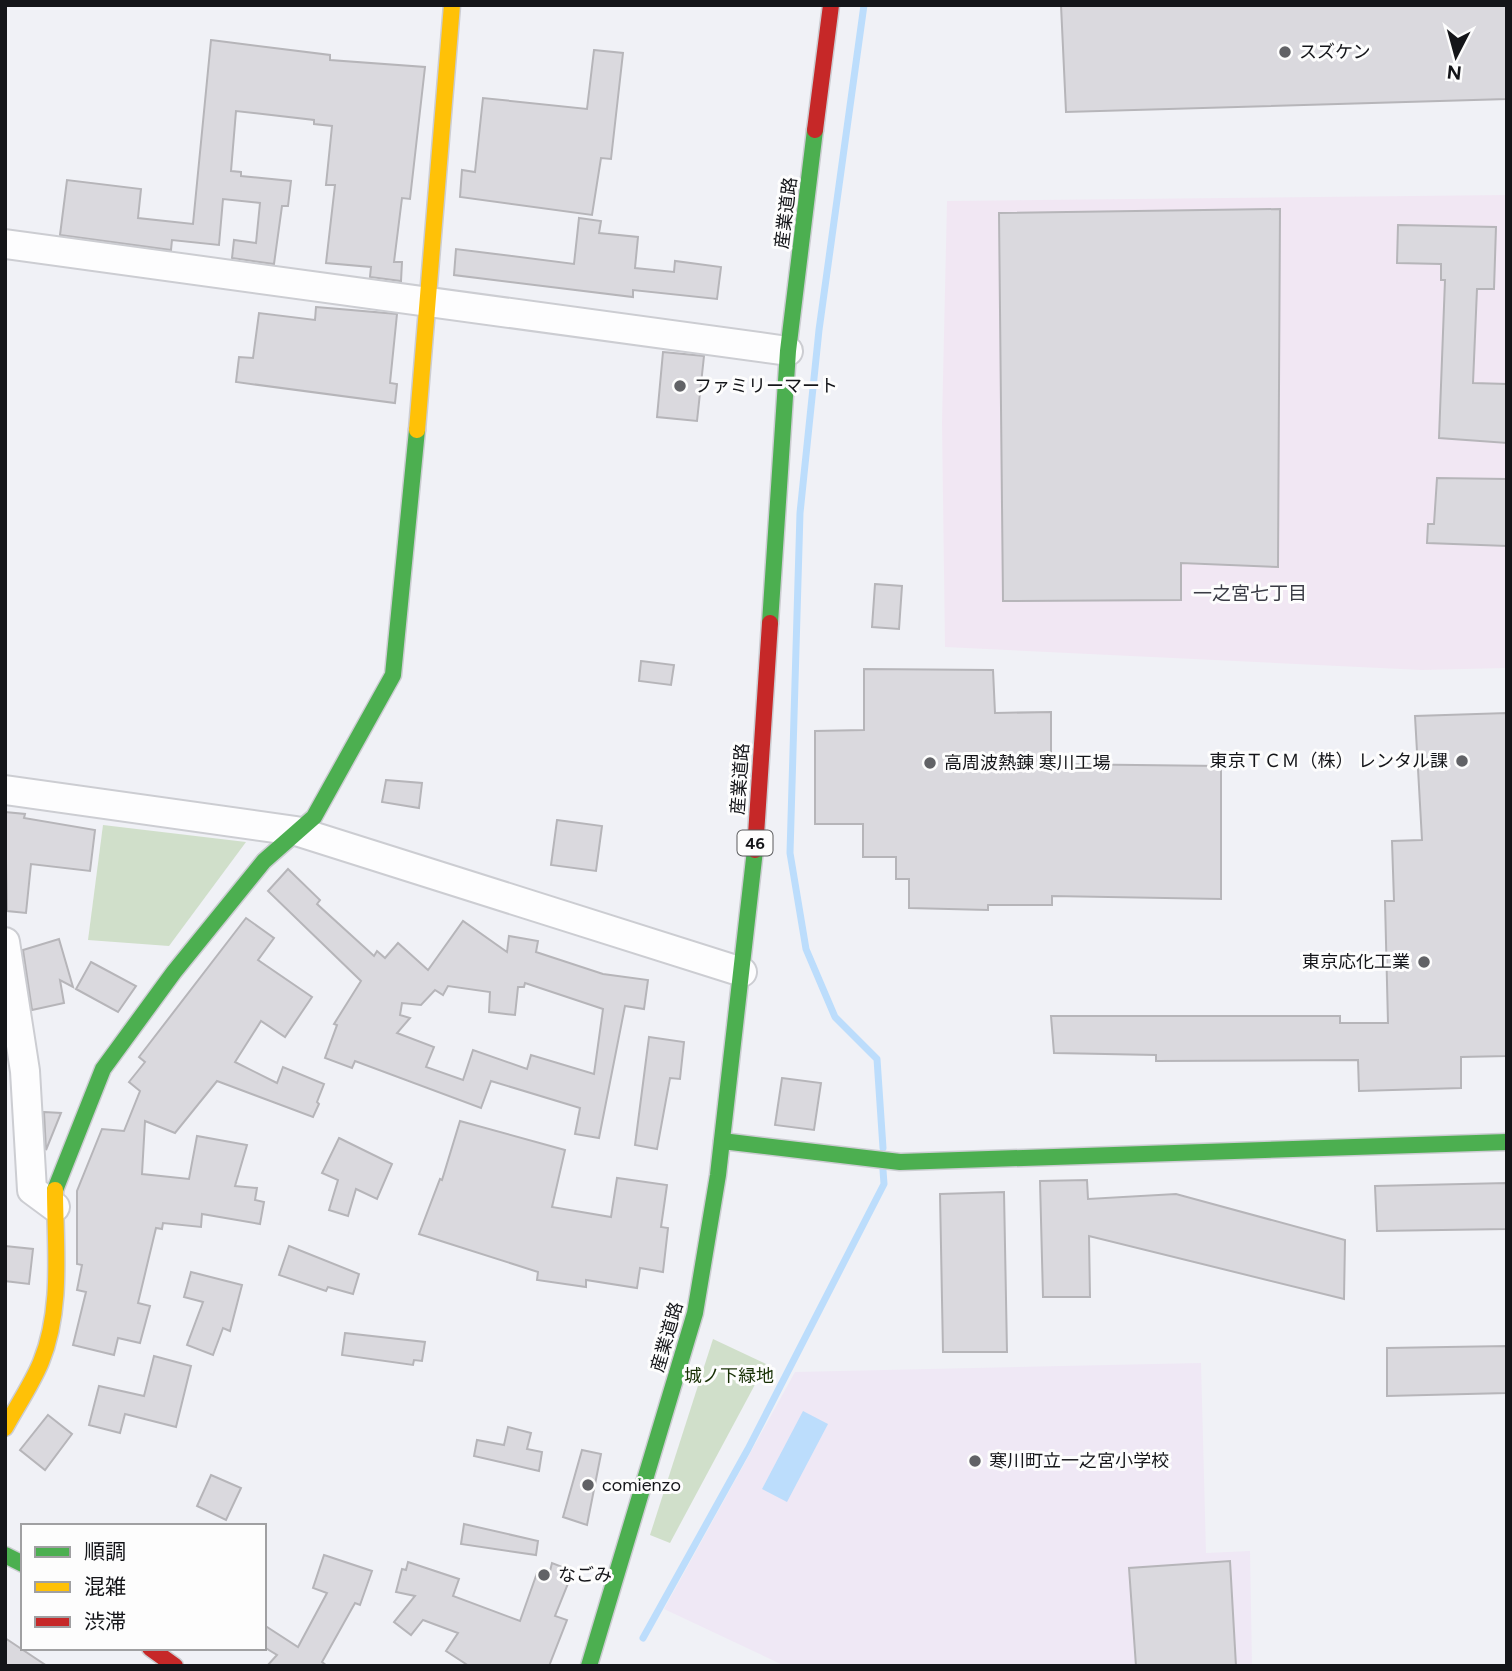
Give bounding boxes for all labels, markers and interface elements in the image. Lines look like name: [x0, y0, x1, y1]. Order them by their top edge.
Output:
north arrow: [1421, 21, 1491, 91]
place label: スズケン: [1299, 41, 1370, 63]
marker: スズケン: [1277, 44, 1293, 60]
text: N: [1446, 60, 1463, 85]
street label: 産業道路: [771, 176, 801, 250]
place label: ファミリーマート: [694, 375, 838, 397]
marker: ファミリーマート: [672, 378, 688, 394]
district label: 一之宮七丁目: [1193, 582, 1307, 605]
street label: 産業道路: [727, 742, 753, 816]
place label: 東京ＴＣＭ（株） レンタル課: [1210, 750, 1448, 772]
place label: 高周波熱錬 寒川工場: [944, 752, 1110, 774]
marker: 東京ＴＣＭ（株） レンタル課: [1454, 753, 1470, 769]
marker: 高周波熱錬 寒川工場: [922, 755, 938, 771]
road number: 46: [738, 830, 772, 856]
place label: 東京応化工業: [1302, 951, 1410, 973]
marker: 東京応化工業: [1416, 954, 1432, 970]
street label: 産業道路: [647, 1299, 687, 1375]
park label: 城ノ下緑地: [684, 1365, 774, 1387]
place label: 寒川町立一之宮小学校: [989, 1450, 1169, 1472]
marker: 寒川町立一之宮小学校: [967, 1453, 983, 1469]
place label: comienzo: [602, 1474, 681, 1496]
marker: comienzo: [580, 1477, 596, 1493]
legend: [21, 1524, 266, 1650]
text: 順調: [84, 1539, 126, 1564]
place label: なごみ: [558, 1564, 612, 1586]
marker: なごみ: [536, 1567, 552, 1583]
text: 混雑: [84, 1574, 126, 1599]
text: 渋滞: [84, 1609, 126, 1634]

